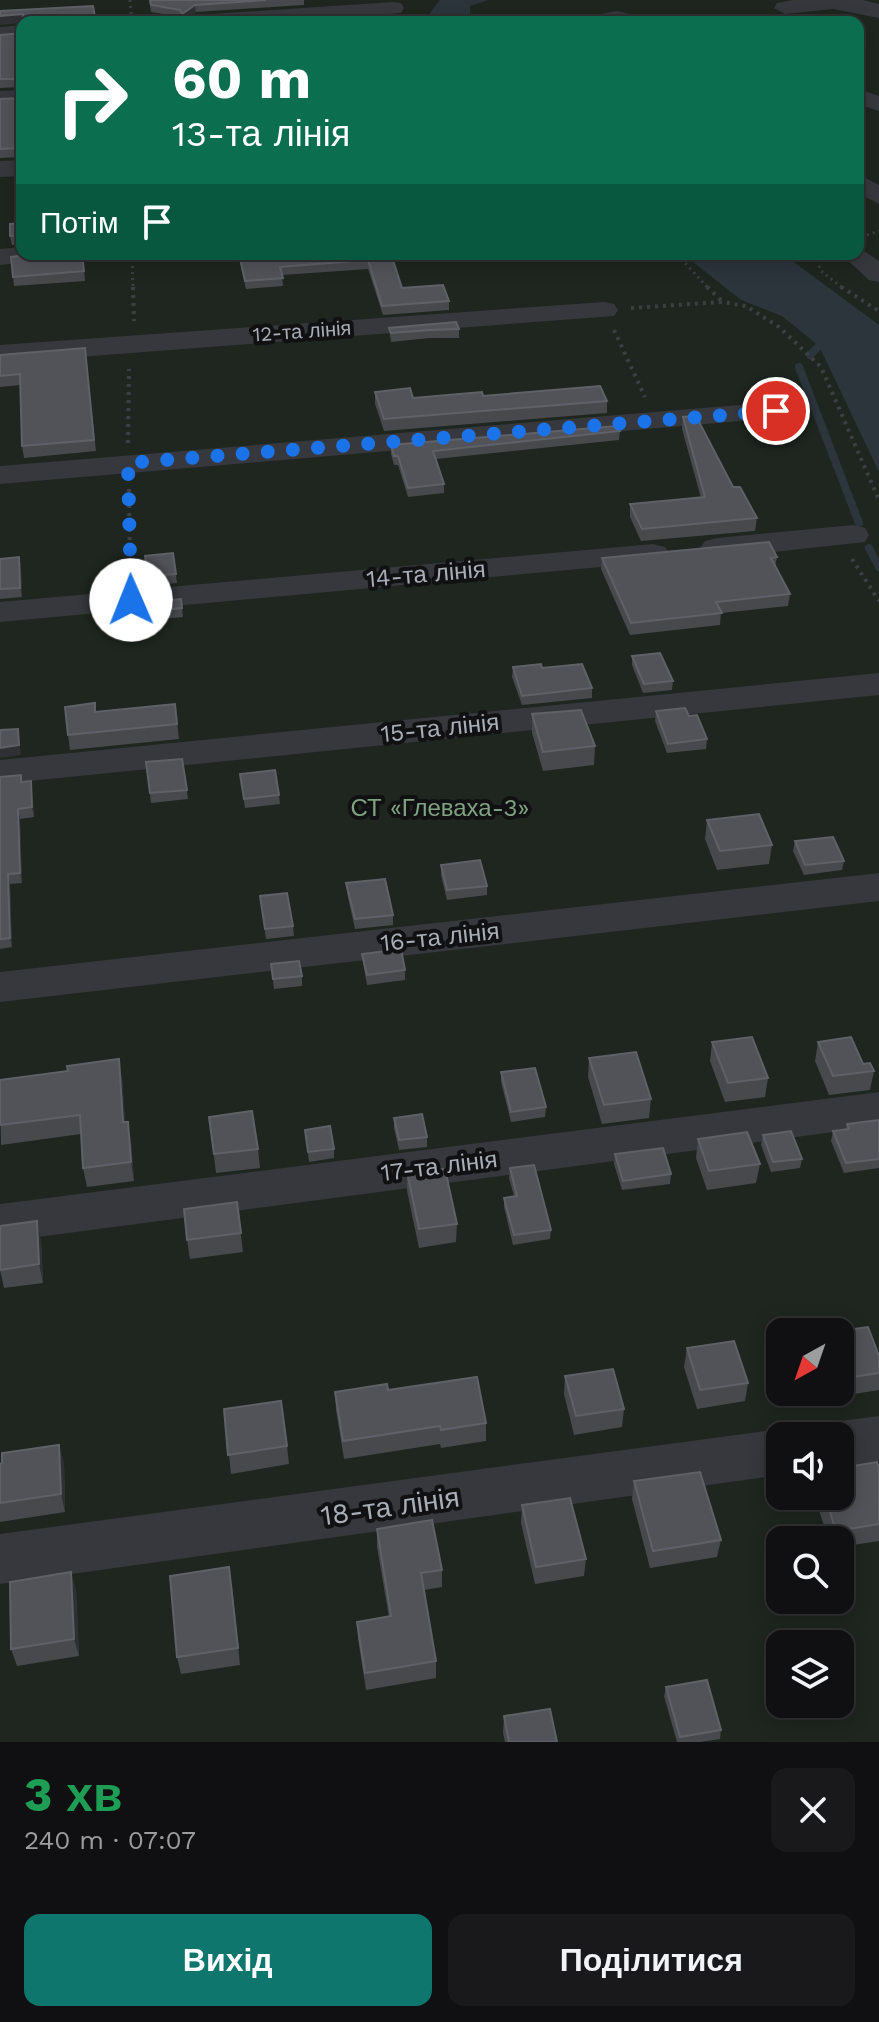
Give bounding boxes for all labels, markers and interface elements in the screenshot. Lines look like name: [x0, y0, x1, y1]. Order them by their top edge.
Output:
text: 60 m: [172, 46, 311, 112]
icon: right: [40, 48, 144, 152]
text: 13-та лінія: [172, 113, 350, 155]
icon: arrive: [135, 200, 179, 244]
text: Потім: [40, 205, 119, 240]
street label: 12-та лінія: [252, 316, 352, 346]
pin: [742, 377, 810, 445]
icon: arrive: [754, 389, 798, 433]
street label: 14-та лінія: [365, 555, 487, 593]
position arrow: [89, 558, 173, 642]
street label: 15-та лінія: [379, 708, 501, 748]
park label: СТ «Глеваха-3»: [351, 794, 529, 822]
street label: 16-та лінія: [379, 917, 501, 957]
street label: 17-та лінія: [379, 1145, 499, 1187]
north arrow: [766, 1318, 854, 1406]
map controls: [766, 1318, 854, 1718]
button: sound: [766, 1422, 854, 1510]
street label: 18-та лінія: [319, 1480, 461, 1533]
button: search: [766, 1526, 854, 1614]
button: layers: [766, 1630, 854, 1718]
text: 3 хв: [24, 1766, 122, 1823]
button: close: [771, 1768, 855, 1852]
text: 240 m · 07:07: [24, 1825, 196, 1855]
button: Вихід: [24, 1914, 432, 2006]
button: Поділитися: [448, 1914, 855, 2006]

